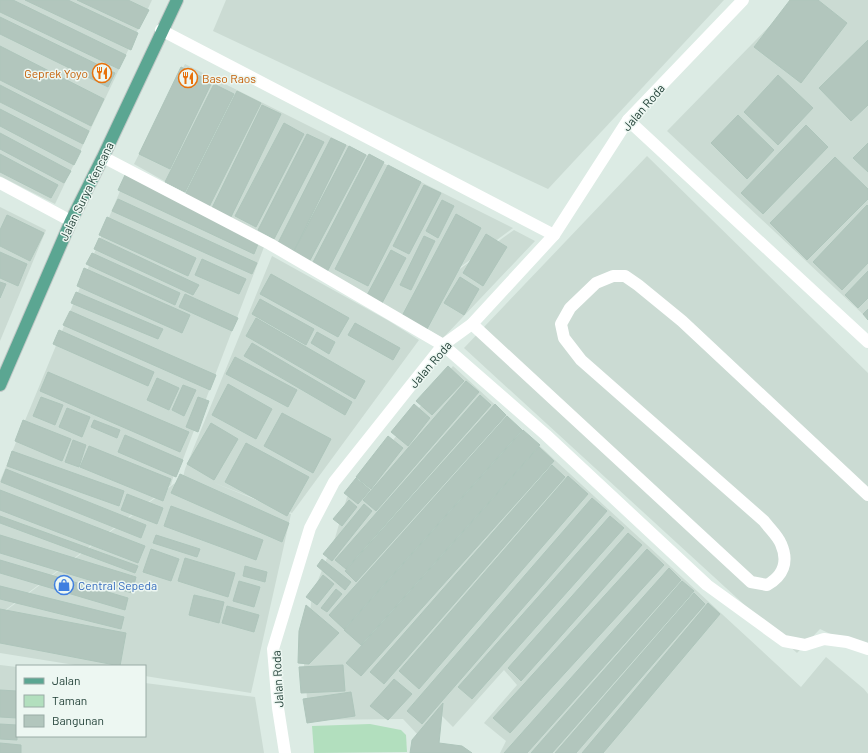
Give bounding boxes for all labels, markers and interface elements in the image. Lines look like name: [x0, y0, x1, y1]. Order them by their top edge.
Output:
restaurant icon: Geprek Yoyo: [91, 62, 113, 84]
place label: Geprek Yoyo: [24, 66, 88, 80]
restaurant icon: Baso Raos: [177, 67, 199, 89]
place label: Baso Raos: [202, 71, 256, 85]
street label: Jalan Roda: [619, 81, 667, 133]
street label: Jalan Surya Kencana: [56, 139, 116, 243]
street label: Jalan Roda: [406, 338, 454, 390]
shop icon: Central Sepeda: [53, 574, 75, 596]
place label: Central Sepeda: [78, 578, 157, 592]
street label: Jalan Roda: [269, 650, 285, 708]
legend: [16, 665, 146, 737]
text: Jalan: [52, 673, 80, 687]
text: Taman: [52, 693, 87, 707]
text: Bangunan: [52, 713, 104, 727]

